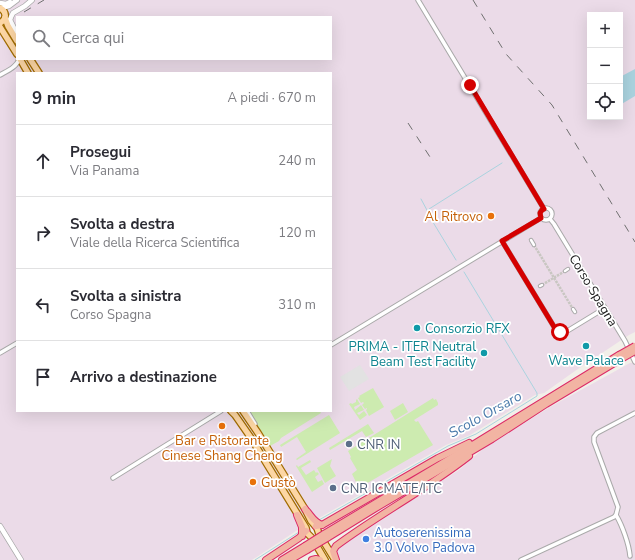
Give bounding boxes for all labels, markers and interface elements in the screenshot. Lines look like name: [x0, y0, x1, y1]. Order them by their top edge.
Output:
map controls: [587, 12, 623, 120]
button: +: [587, 12, 623, 48]
search box: [16, 16, 332, 60]
icon: search: [30, 27, 52, 49]
text: Cerca qui: [62, 28, 124, 48]
button: −: [587, 48, 623, 84]
route end: [461, 76, 479, 94]
button: locate: [587, 84, 623, 120]
text: 9 min: [32, 87, 76, 110]
text: A piedi · 670 m: [228, 89, 316, 107]
text: Prosegui: [70, 142, 131, 162]
icon: ahead: [32, 150, 54, 172]
text: 240 m: [278, 152, 316, 170]
text: Via Panama: [70, 162, 139, 180]
place label: Al Ritrovo: [425, 208, 483, 226]
marker: Al Ritrovo: [486, 211, 496, 221]
text: Svolta a destra: [70, 214, 175, 234]
icon: right: [32, 222, 54, 244]
text: 120 m: [278, 224, 316, 242]
text: Viale della Ricerca Scientifica: [70, 234, 240, 252]
street label: Corso Spagna: [564, 251, 622, 330]
text: Svolta a sinistra: [70, 286, 181, 306]
icon: left: [32, 294, 54, 316]
text: 310 m: [278, 296, 316, 314]
text: Corso Spagna: [70, 306, 151, 324]
place label: Consorzio RFX: [425, 320, 510, 338]
marker: Consorzio RFX: [412, 323, 422, 333]
route start: [551, 323, 569, 341]
place label: PRIMA - ITER Neutral Beam Test Facility: [348, 338, 476, 371]
marker: Wave Palace: [581, 341, 591, 351]
marker: PRIMA - ITER Neutral Beam Test Facility: [479, 348, 489, 358]
place label: Wave Palace: [548, 352, 624, 370]
icon: arrive: [32, 366, 54, 388]
text: Arrivo a destinazione: [70, 367, 217, 387]
water label: Scolo Orsaro: [445, 386, 525, 442]
marker: Bar e Ristorante Cinese Shang Cheng: [217, 421, 227, 431]
place label: Bar e Ristorante Cinese Shang Cheng: [161, 432, 283, 465]
place label: CNR IN: [357, 436, 400, 454]
marker: CNR IN: [344, 439, 354, 449]
place label: Gustò: [261, 474, 296, 492]
marker: Gustò: [248, 477, 258, 487]
place label: CNR ICMATE/ITC: [341, 480, 442, 498]
marker: CNR ICMATE/ITC: [328, 483, 338, 493]
place label: Autoserenissima 3.0 Volvo Padova: [374, 524, 475, 557]
marker: Autoserenissima 3.0 Volvo Padova: [361, 534, 371, 544]

